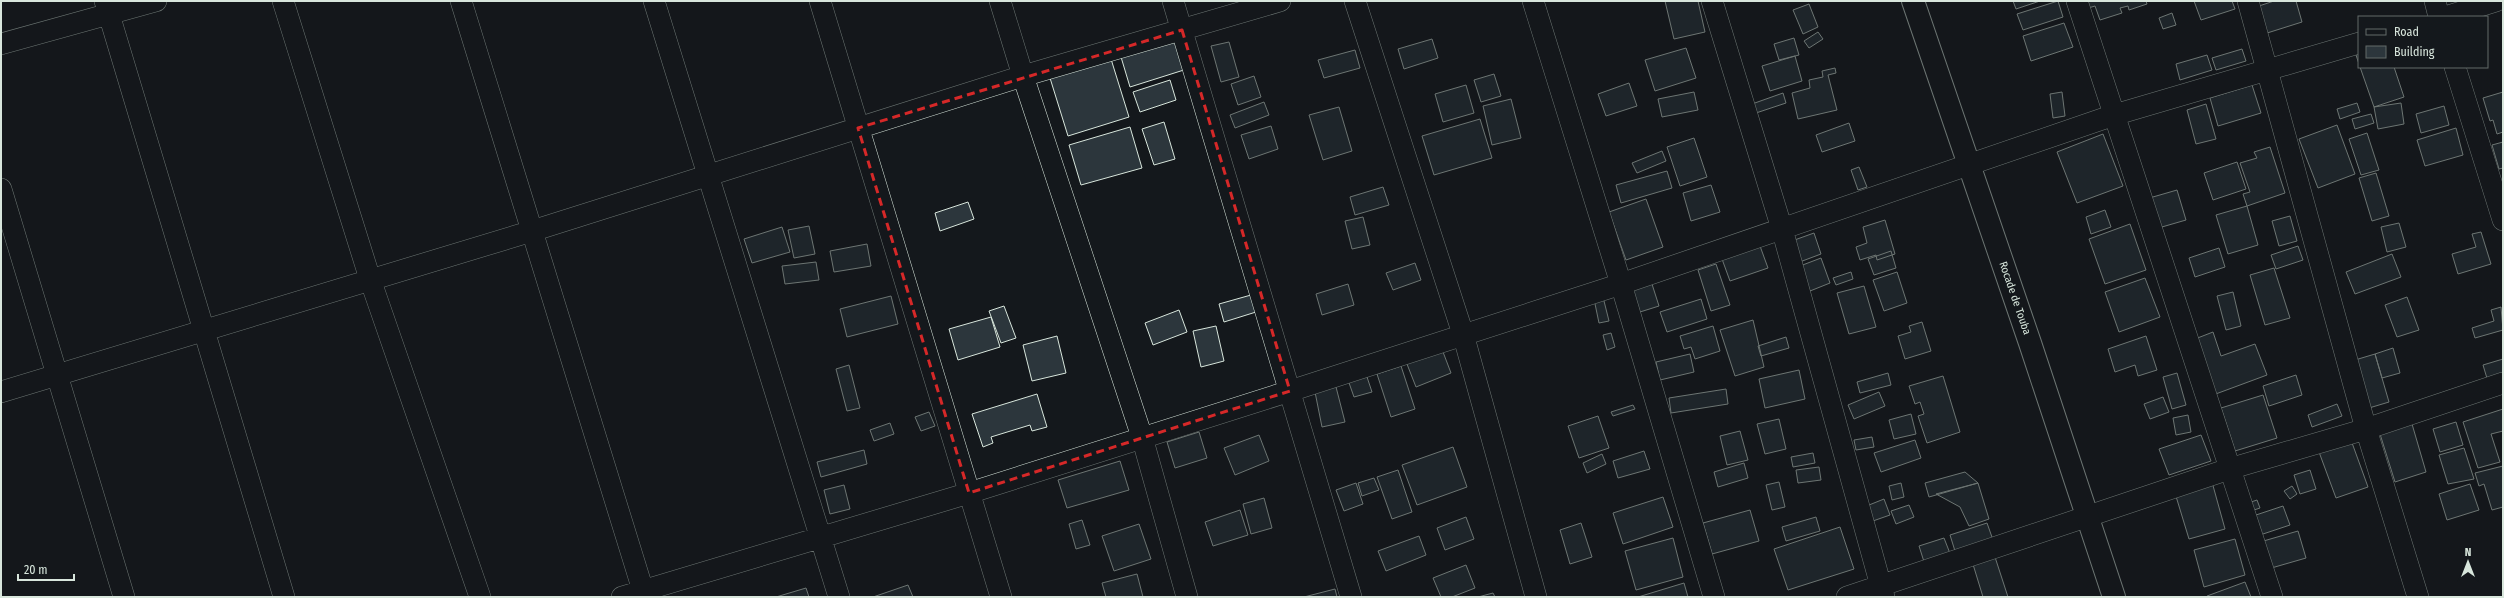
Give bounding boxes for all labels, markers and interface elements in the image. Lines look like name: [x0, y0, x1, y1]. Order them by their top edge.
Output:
legend: [2358, 16, 2488, 68]
text: Road: [2394, 25, 2419, 39]
text: Building: [2394, 45, 2435, 59]
street label: Rocade de Touba: [1996, 260, 2034, 336]
north arrow: [2448, 542, 2488, 582]
text: N: [2465, 546, 2471, 559]
scale bar: [18, 556, 74, 582]
text: 20 m: [24, 563, 48, 577]

